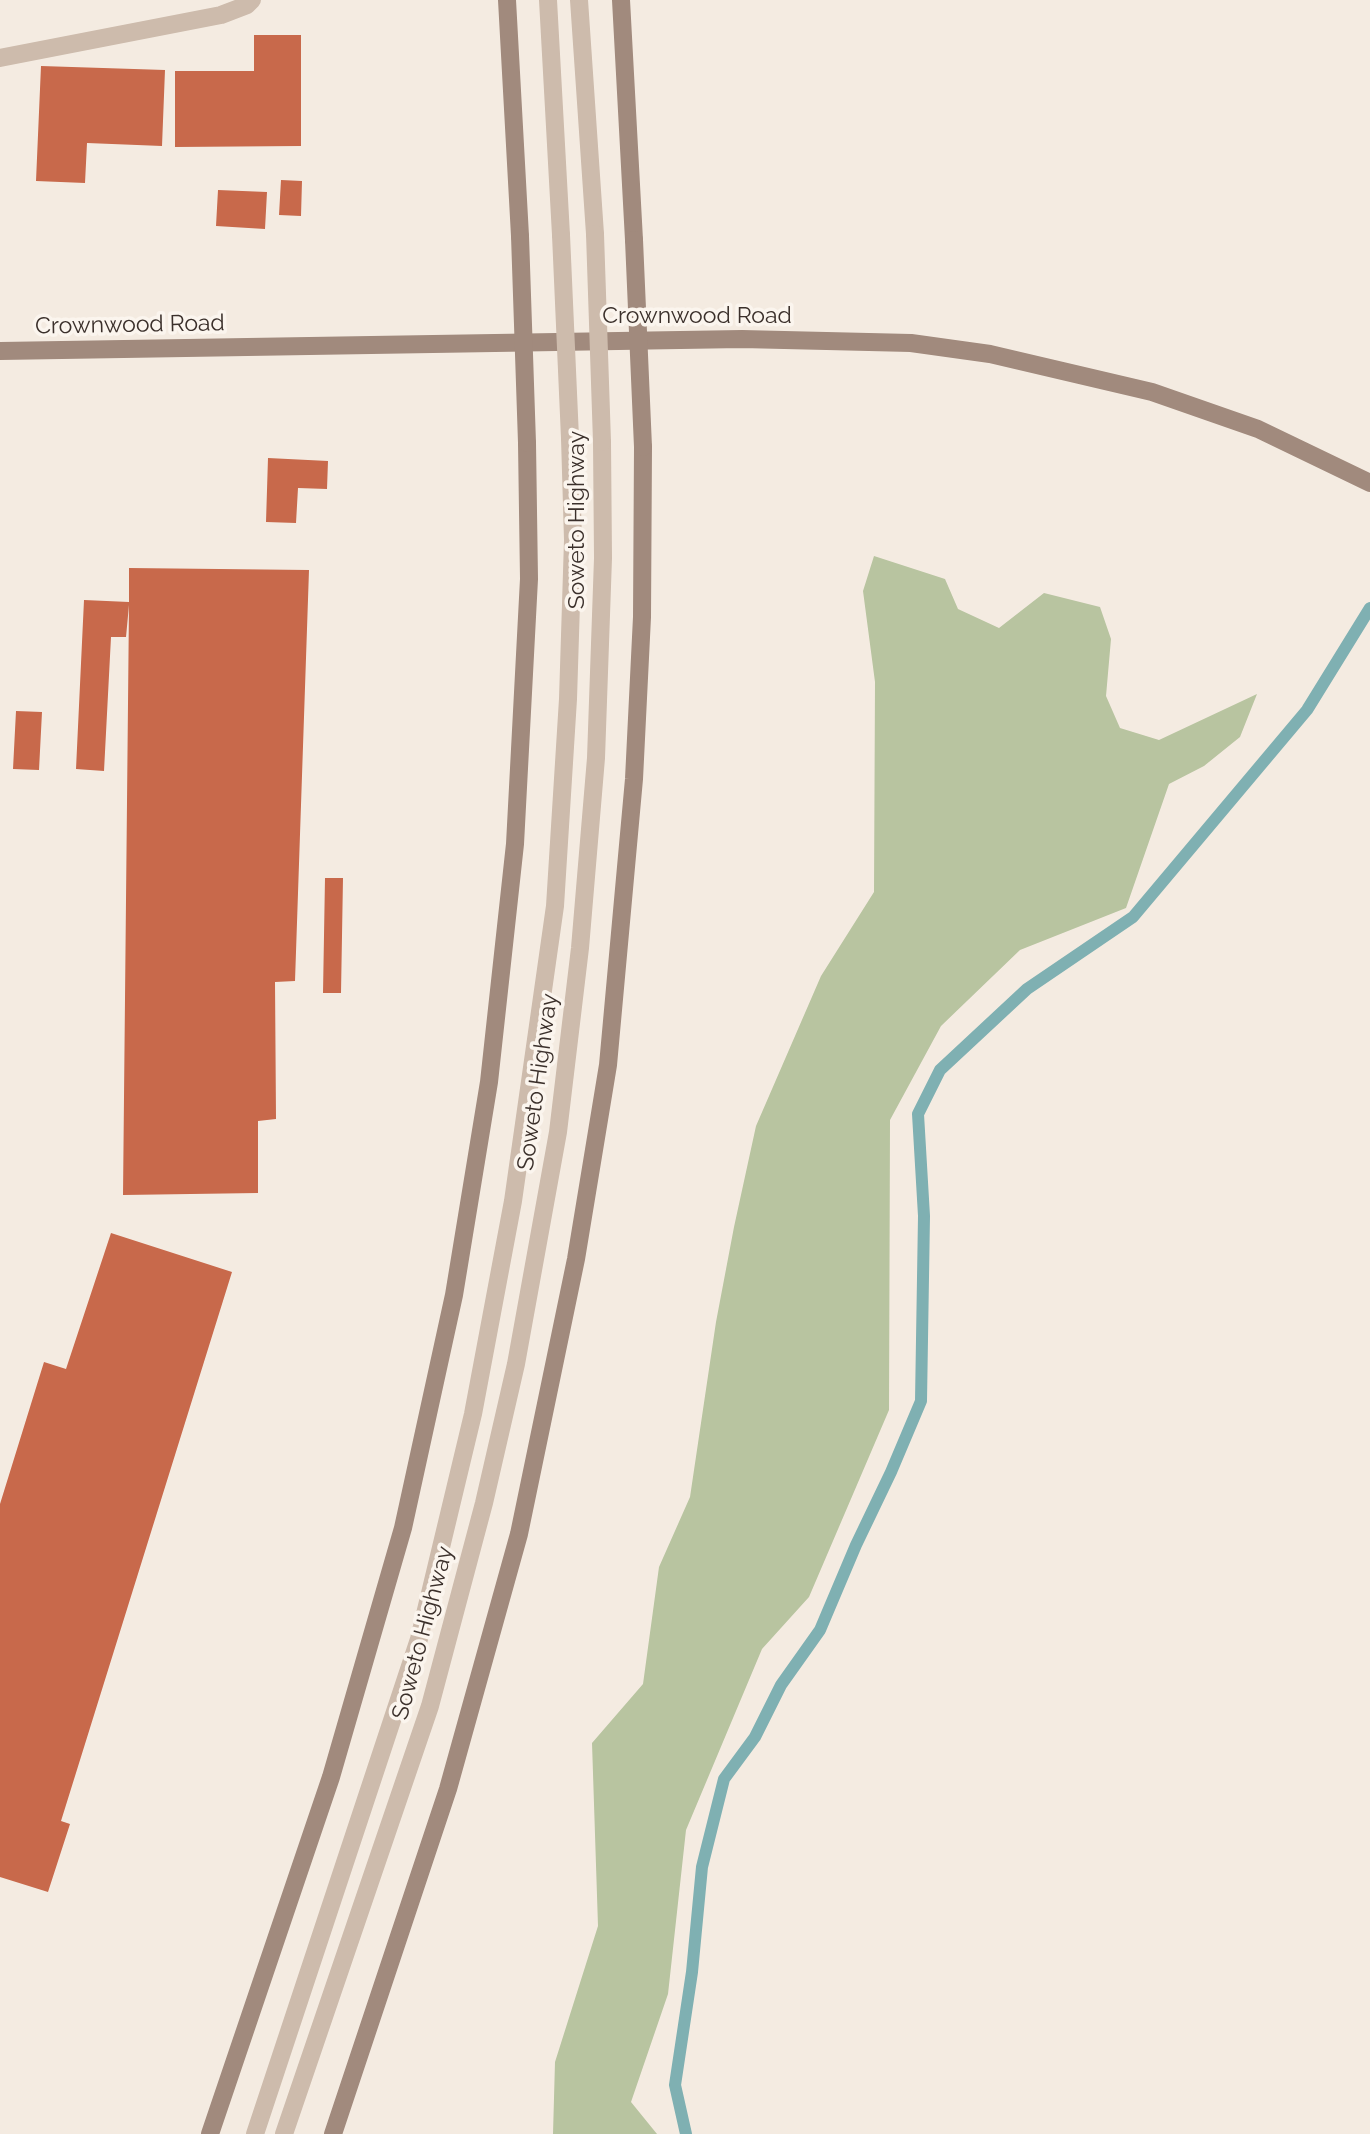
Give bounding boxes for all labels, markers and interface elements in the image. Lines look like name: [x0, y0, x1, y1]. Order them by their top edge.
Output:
street label: Crownwood Road: [602, 302, 792, 330]
street label: Crownwood Road: [35, 310, 225, 340]
street label: Soweto Highway: [563, 431, 591, 609]
street label: Soweto Highway: [512, 992, 564, 1172]
street label: Soweto Highway: [387, 1543, 459, 1723]

